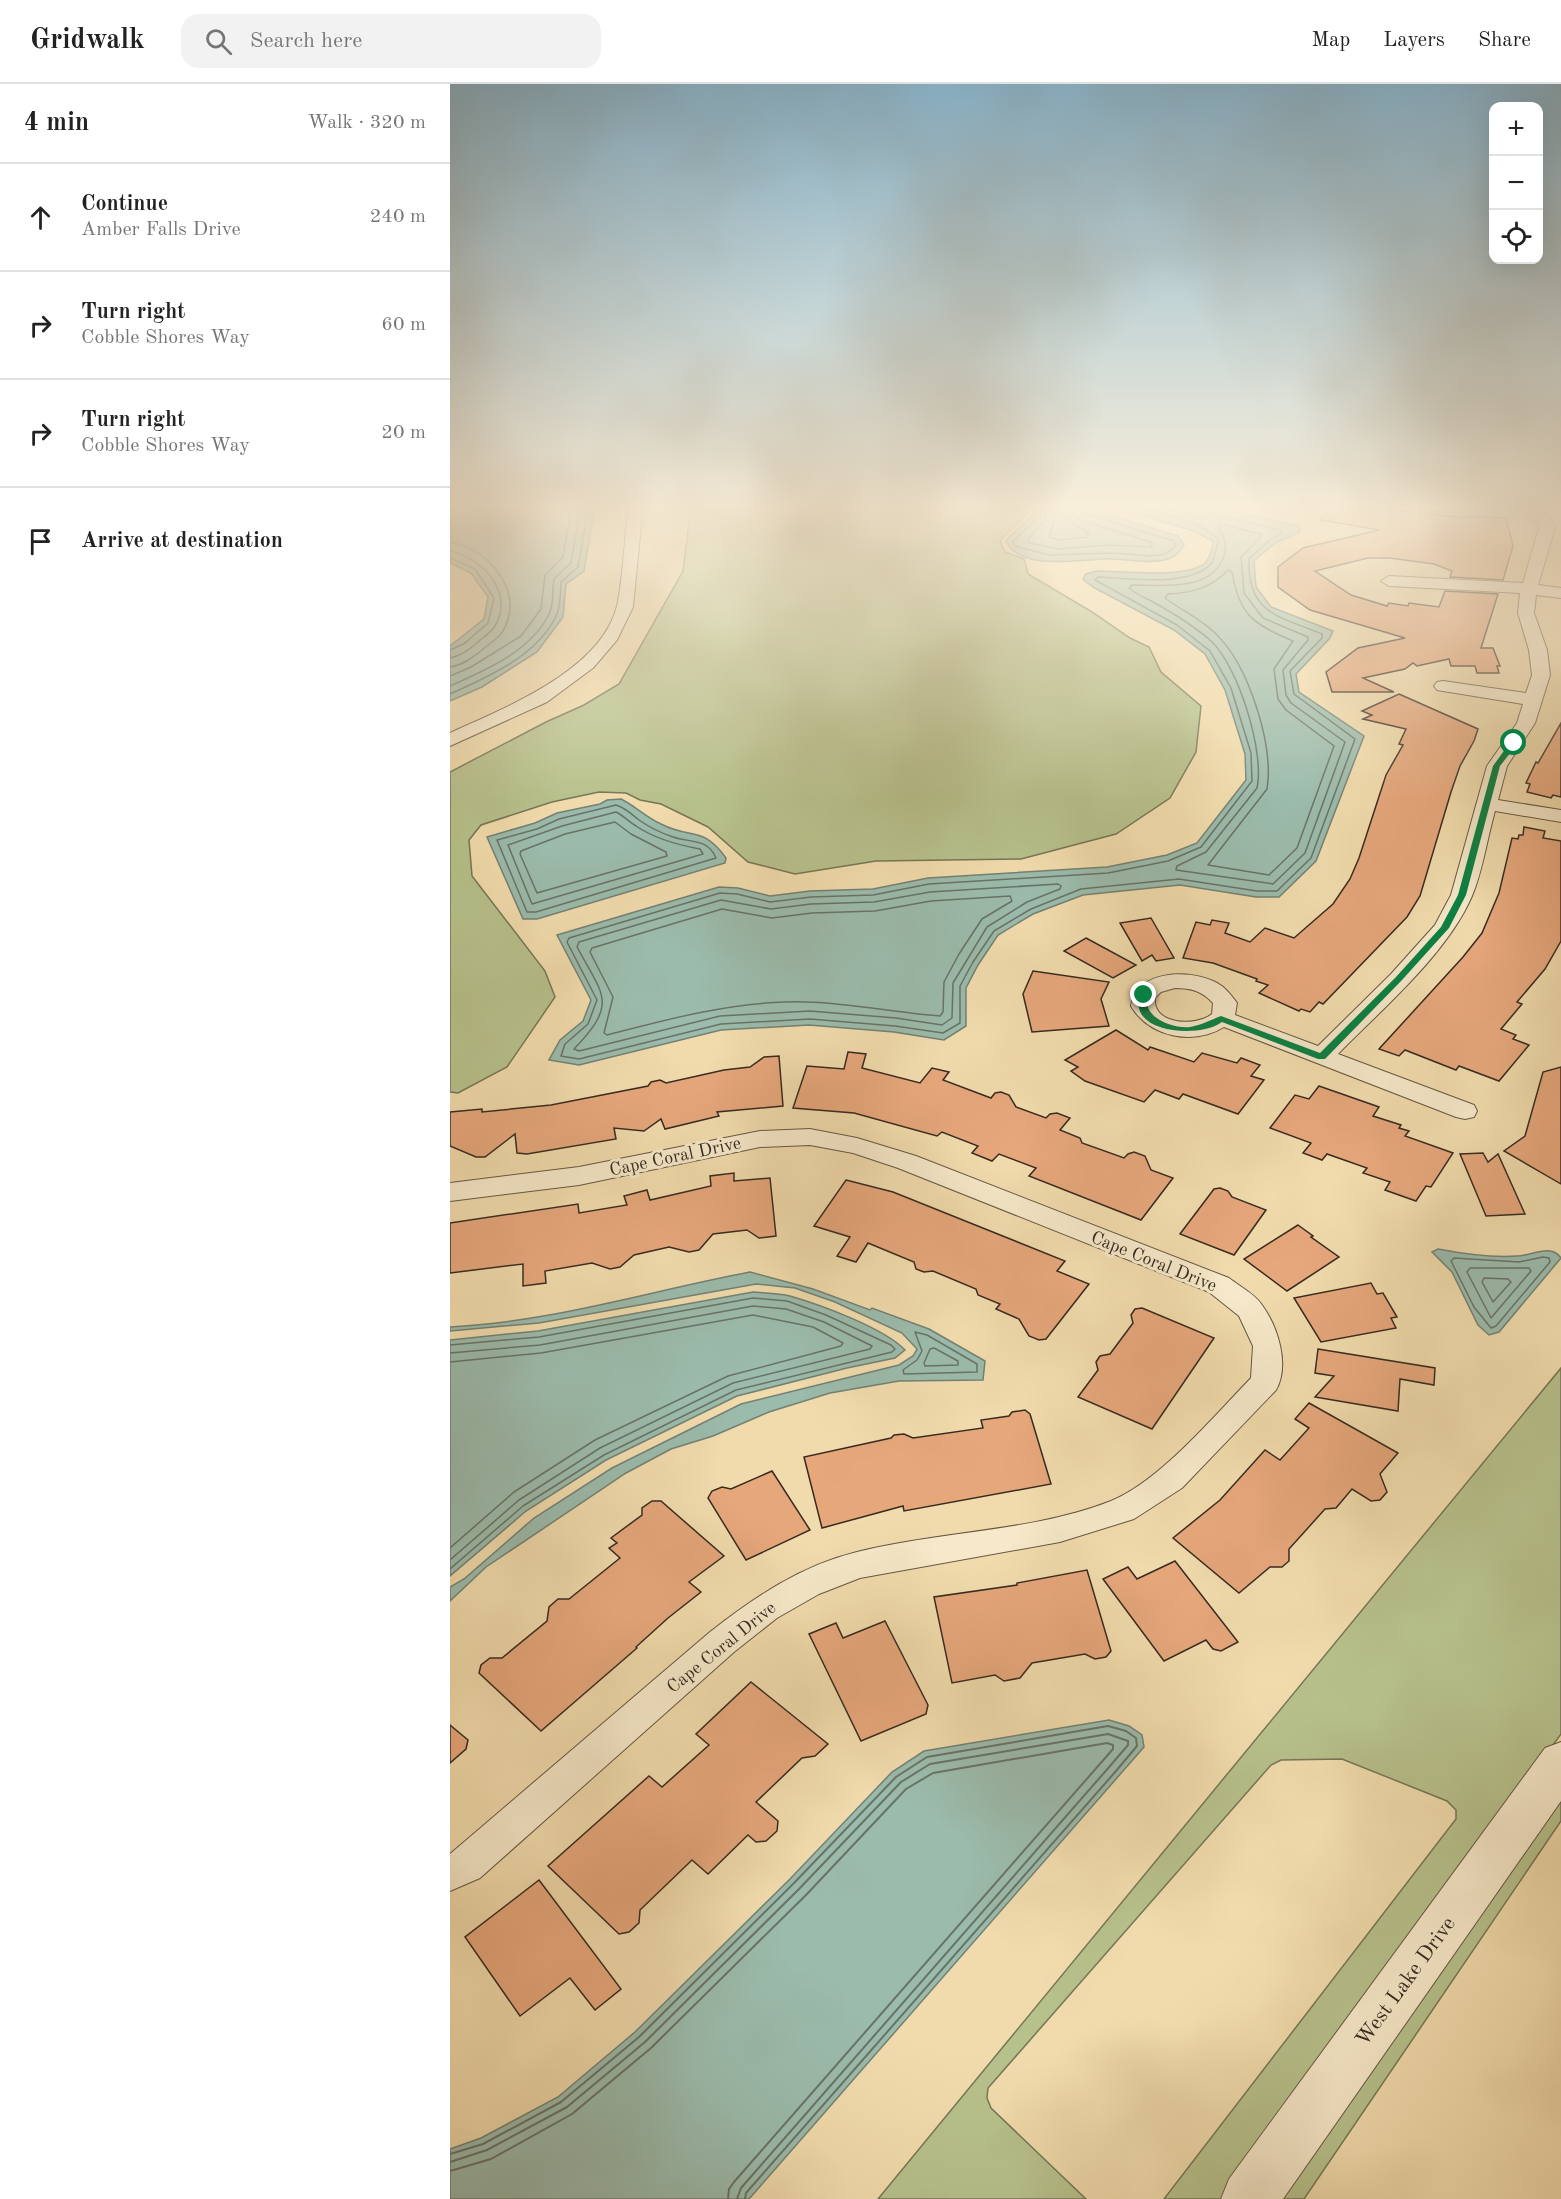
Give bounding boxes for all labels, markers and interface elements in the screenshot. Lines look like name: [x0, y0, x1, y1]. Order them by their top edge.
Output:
search box: [181, 14, 601, 68]
icon: search: [202, 25, 235, 58]
text: Gridwalk: [30, 27, 145, 55]
text: Search here: [250, 30, 362, 52]
text: Map: [1311, 30, 1350, 51]
text: Layers: [1383, 30, 1445, 51]
text: Share: [1478, 30, 1531, 51]
map controls: [1489, 102, 1543, 264]
button: +: [1489, 102, 1543, 156]
text: 4 min: [24, 110, 89, 136]
text: Walk · 320 m: [307, 113, 426, 133]
button: −: [1489, 156, 1543, 210]
text: Continue: [81, 193, 168, 215]
icon: ahead: [24, 201, 57, 234]
text: 240 m: [370, 207, 426, 227]
button: locate: [1489, 210, 1543, 264]
text: Amber Falls Drive: [81, 220, 241, 240]
text: Turn right: [81, 301, 185, 323]
icon: right: [24, 309, 57, 342]
text: 60 m: [381, 315, 426, 335]
text: Cobble Shores Way: [81, 328, 250, 348]
text: Turn right: [81, 409, 185, 431]
icon: right: [24, 417, 57, 450]
text: 20 m: [381, 423, 426, 443]
text: Cobble Shores Way: [81, 436, 250, 456]
icon: arrive: [24, 525, 57, 558]
text: Arrive at destination: [81, 530, 283, 552]
route start: [1500, 729, 1526, 755]
route end: [1130, 981, 1156, 1007]
street label: Cape Coral Drive: [608, 1134, 743, 1180]
street label: Cape Coral Drive: [1088, 1228, 1219, 1295]
street label: Cape Coral Drive: [664, 1599, 779, 1697]
street label: West Lake Drive: [1353, 1914, 1460, 2050]

